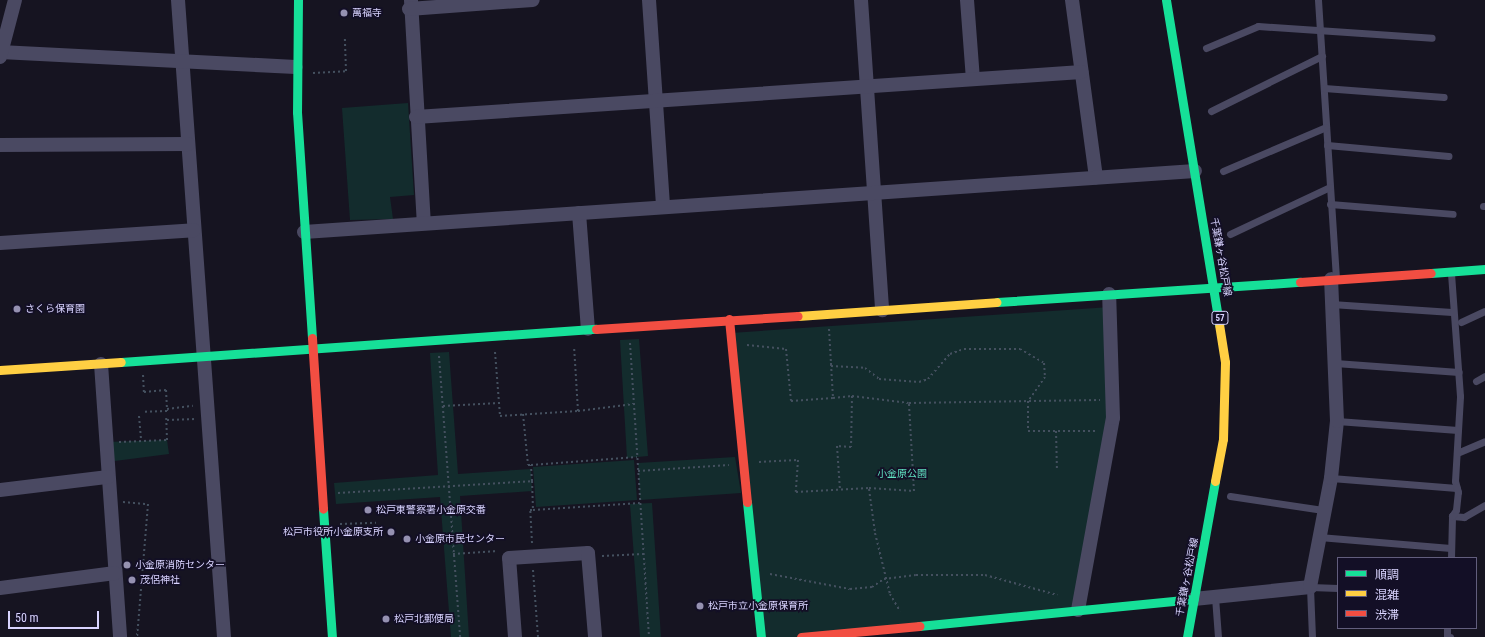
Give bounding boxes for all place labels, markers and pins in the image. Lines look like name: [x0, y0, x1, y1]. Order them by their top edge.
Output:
place label: 萬福寺: [352, 7, 382, 19]
marker: 萬福寺: [339, 8, 349, 18]
place label: さくら保育園: [25, 303, 85, 315]
marker: さくら保育園: [12, 304, 22, 314]
place label: 松戸東警察署小金原交番: [376, 504, 486, 516]
marker: 松戸東警察署小金原交番: [363, 505, 373, 515]
place label: 松戸市役所小金原支所: [283, 526, 383, 538]
marker: 松戸市役所小金原支所: [386, 527, 396, 537]
place label: 小金原市民センター: [415, 533, 505, 545]
marker: 小金原市民センター: [402, 534, 412, 544]
place label: 小金原消防センター: [135, 559, 225, 571]
marker: 小金原消防センター: [122, 560, 132, 570]
place label: 茂侶神社: [140, 574, 180, 586]
marker: 茂侶神社: [127, 575, 137, 585]
place label: 松戸市立小金原保育所: [708, 600, 808, 612]
marker: 松戸市立小金原保育所: [695, 601, 705, 611]
place label: 松戸北郵便局: [394, 613, 454, 625]
marker: 松戸北郵便局: [381, 614, 391, 624]

